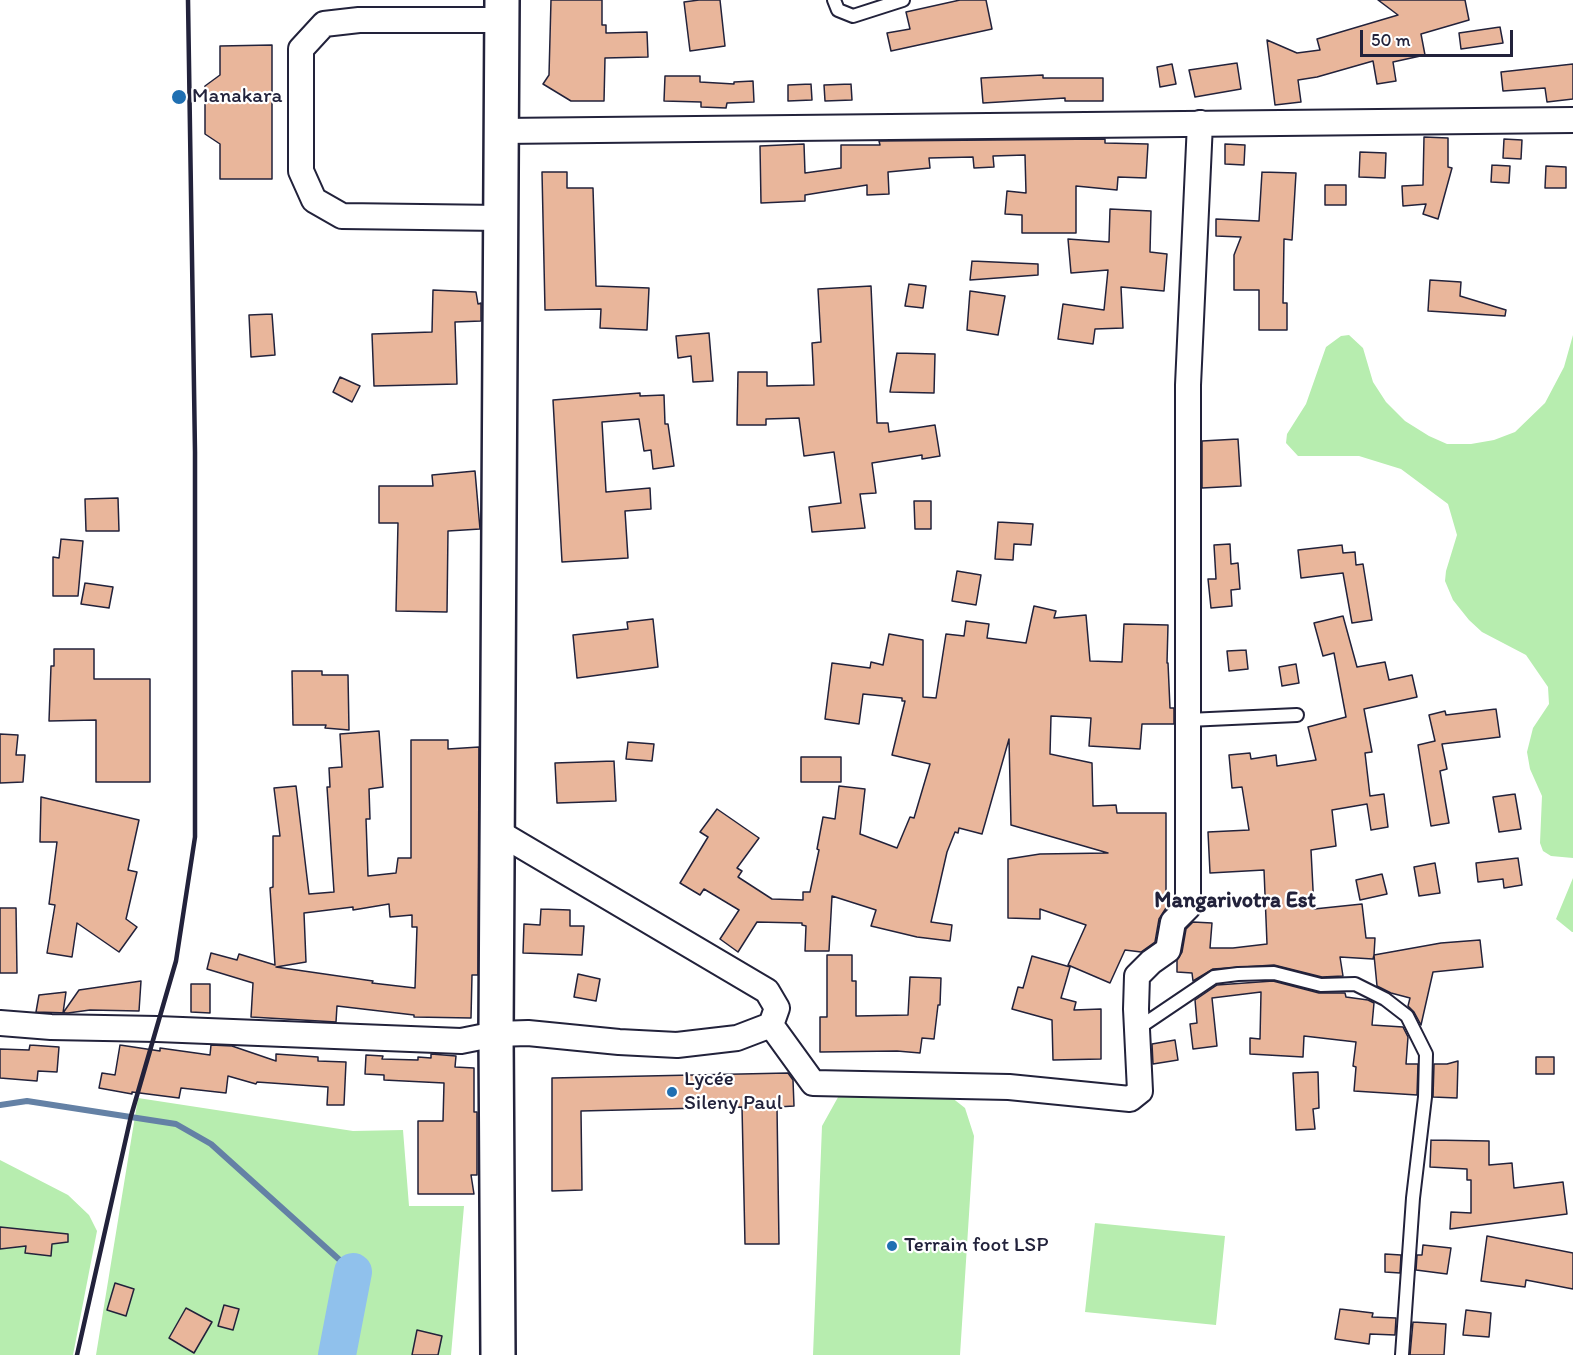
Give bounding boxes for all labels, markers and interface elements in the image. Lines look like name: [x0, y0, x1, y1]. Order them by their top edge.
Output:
scale bar: [1363, 18, 1516, 56]
text: 50 m: [1371, 29, 1411, 51]
place label: Manakara: [192, 84, 283, 110]
marker: Manakara: [170, 88, 188, 106]
district label: Mangarivotra Est: [1154, 888, 1316, 914]
place label: Lycée Sileny Paul: [684, 1067, 783, 1117]
marker: Lycée Sileny Paul: [665, 1085, 679, 1099]
place label: Terrain foot LSP: [904, 1233, 1048, 1259]
marker: Terrain foot LSP: [885, 1239, 899, 1253]

